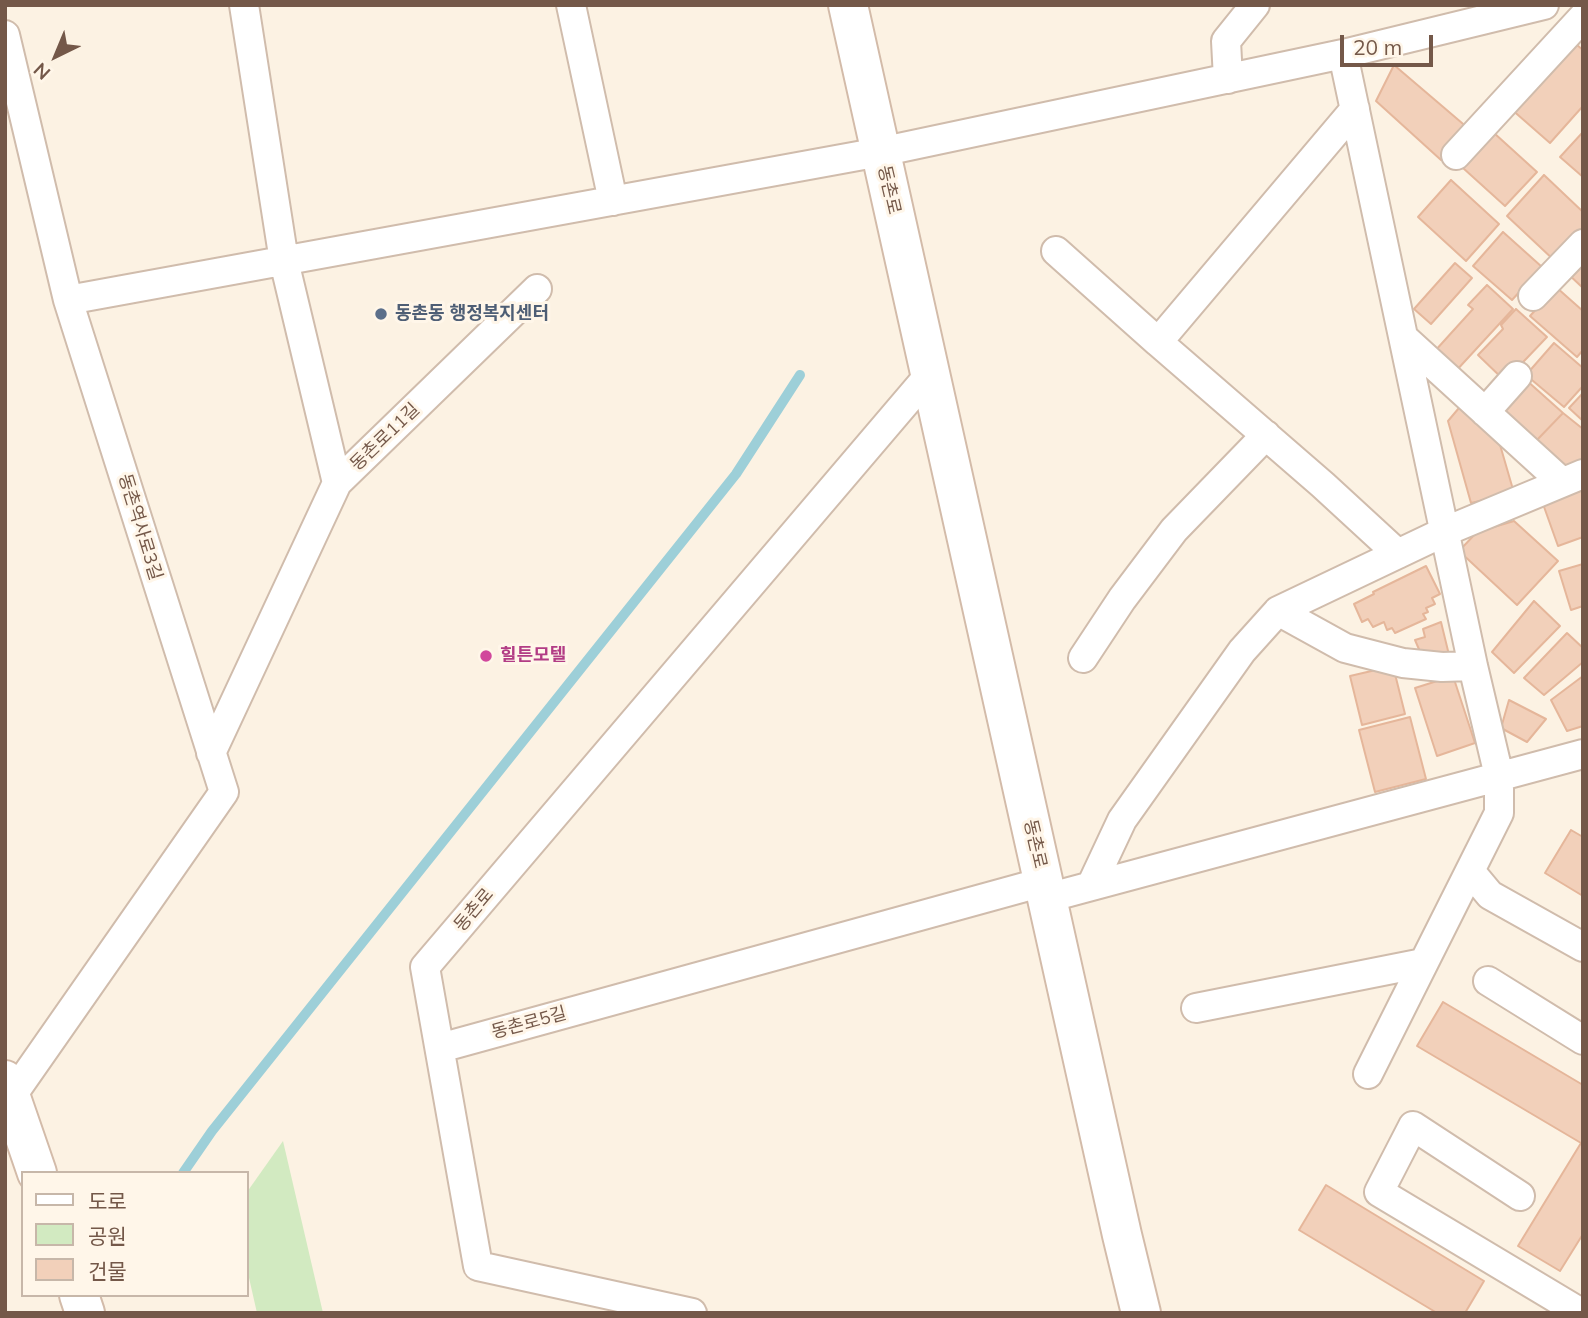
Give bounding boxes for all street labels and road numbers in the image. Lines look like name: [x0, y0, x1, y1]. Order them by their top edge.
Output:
street label: 동촌로: [873, 163, 905, 217]
street label: 동촌로11길: [346, 399, 424, 475]
street label: 동촌역사로3길: [114, 471, 166, 583]
street label: 동촌로: [1019, 817, 1051, 871]
street label: 동촌로: [450, 884, 498, 936]
street label: 동촌로5길: [489, 1003, 569, 1043]

